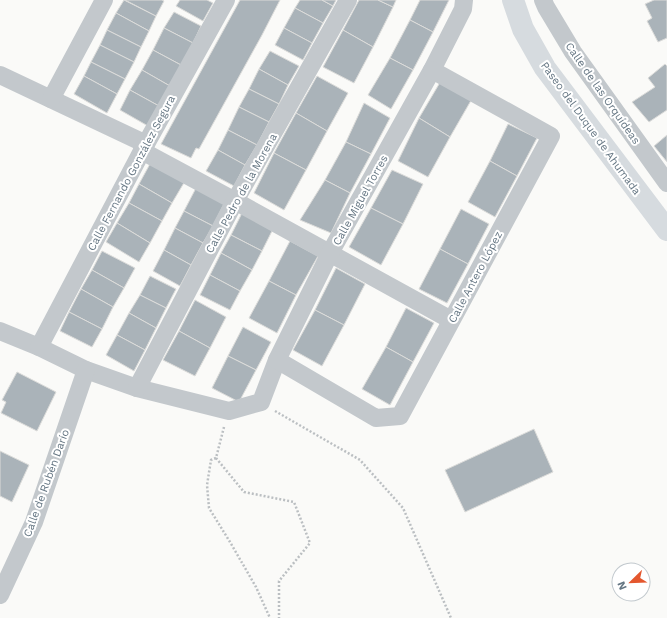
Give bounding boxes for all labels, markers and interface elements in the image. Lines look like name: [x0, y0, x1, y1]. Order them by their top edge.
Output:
street label: Calle de las Orquídeas: [563, 40, 643, 147]
street label: Paseo del Duque de Ahumada: [538, 59, 643, 197]
street label: Calle Fernando González Segura: [85, 93, 178, 253]
street label: Calle Pedro de la Morena: [203, 131, 280, 255]
street label: Calle Miguel Torres: [330, 153, 391, 248]
street label: Calle Antero López: [446, 229, 505, 325]
street label: Calle de Rubén Darío: [21, 428, 72, 539]
north arrow: [611, 562, 651, 602]
text: N: [615, 579, 630, 592]

